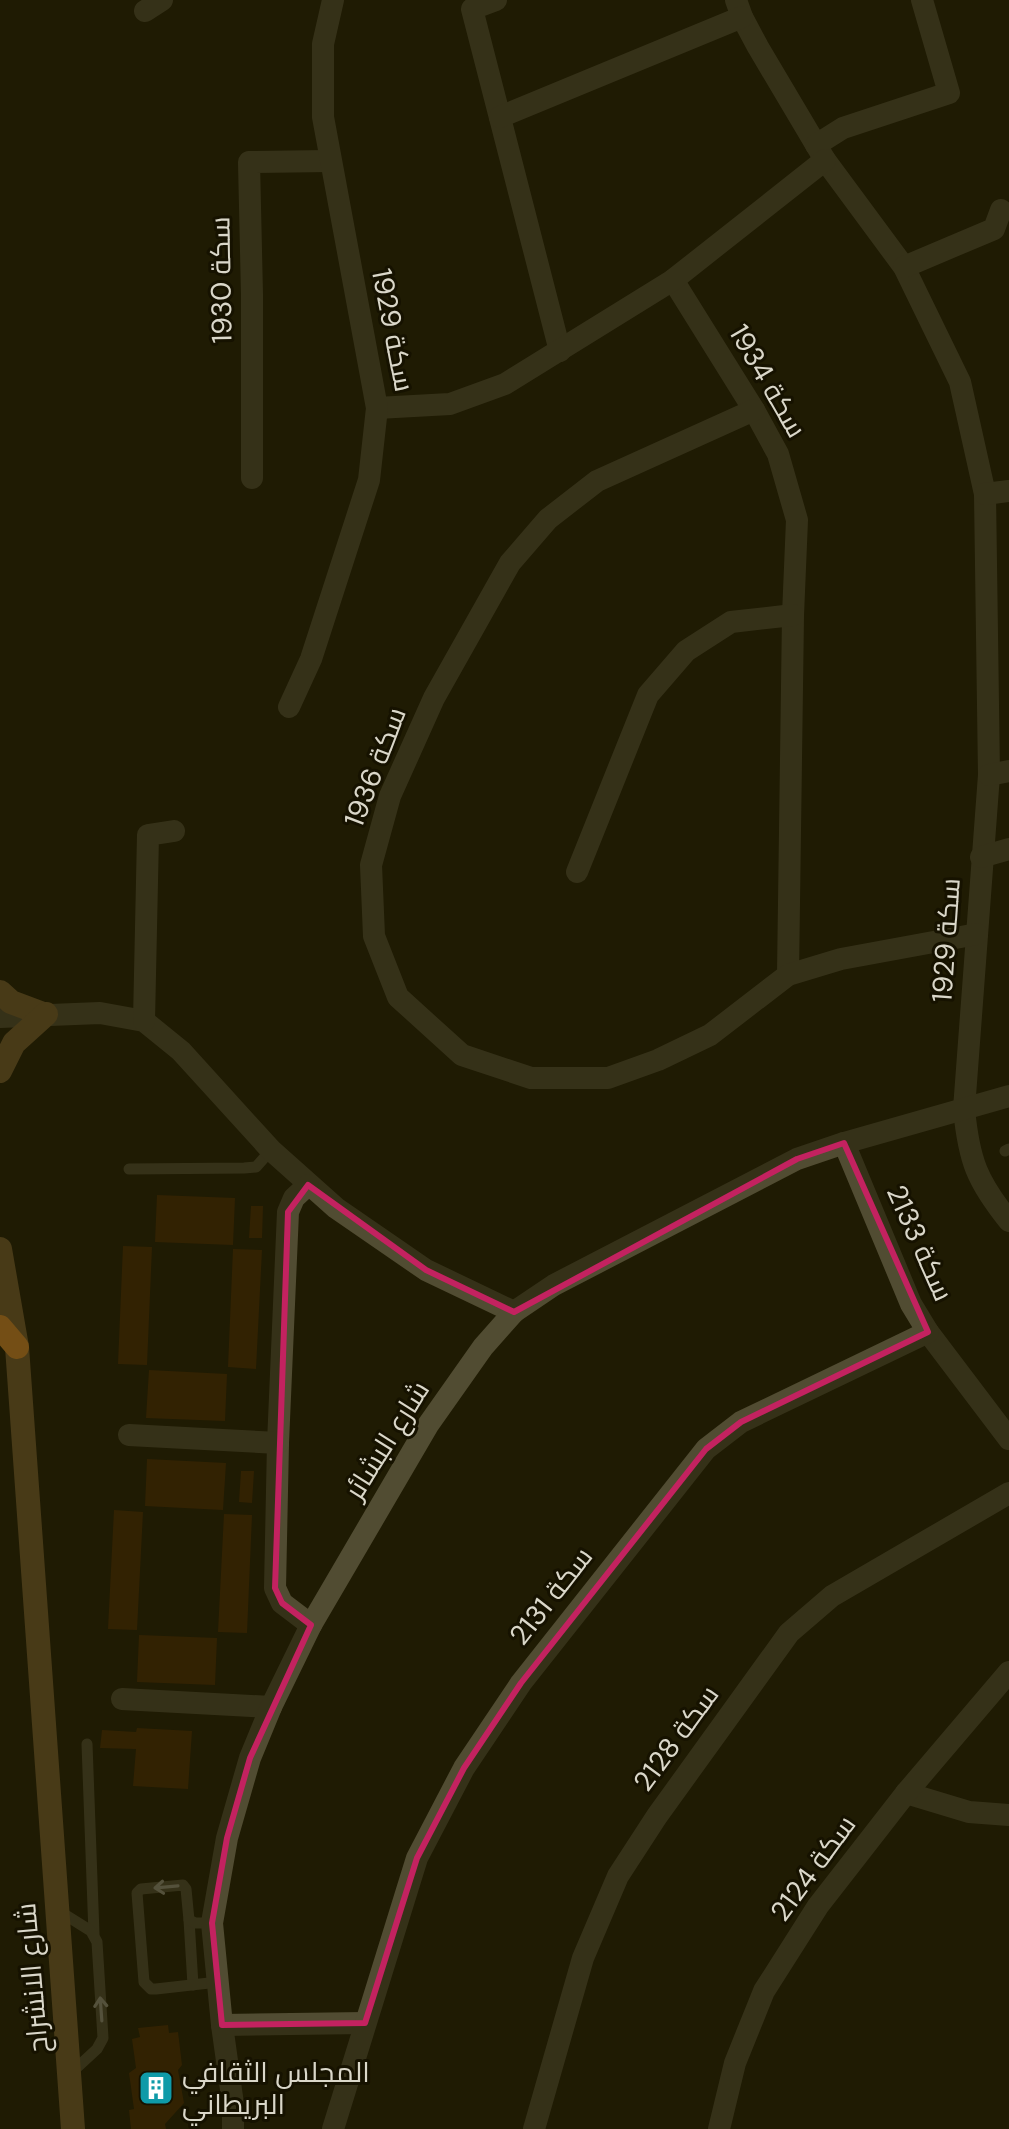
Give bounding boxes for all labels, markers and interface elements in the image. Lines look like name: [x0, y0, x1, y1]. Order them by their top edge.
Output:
street label: سكة 1930: [201, 216, 241, 344]
street label: سكة 1929: [363, 265, 423, 395]
street label: سكة 1934: [721, 318, 815, 444]
street label: سكة 1936: [335, 702, 415, 832]
street label: سكة 1929: [923, 877, 969, 1003]
street label: سكة 2133: [878, 1179, 962, 1307]
street label: شارع البشائر: [335, 1374, 438, 1508]
street label: سكة 2131: [501, 1539, 601, 1653]
street label: سكة 2128: [625, 1677, 727, 1799]
street label: سكة 2124: [762, 1807, 864, 1929]
one-way arrow: [153, 1879, 180, 1894]
street label: شارع الانشراح: [7, 1901, 57, 2055]
one-way arrow: [93, 1996, 108, 2023]
place label: المجلس الثقافي البريطاني: [182, 2054, 370, 2126]
building icon: المجلس الثقافي البريطاني: [137, 2069, 175, 2107]

